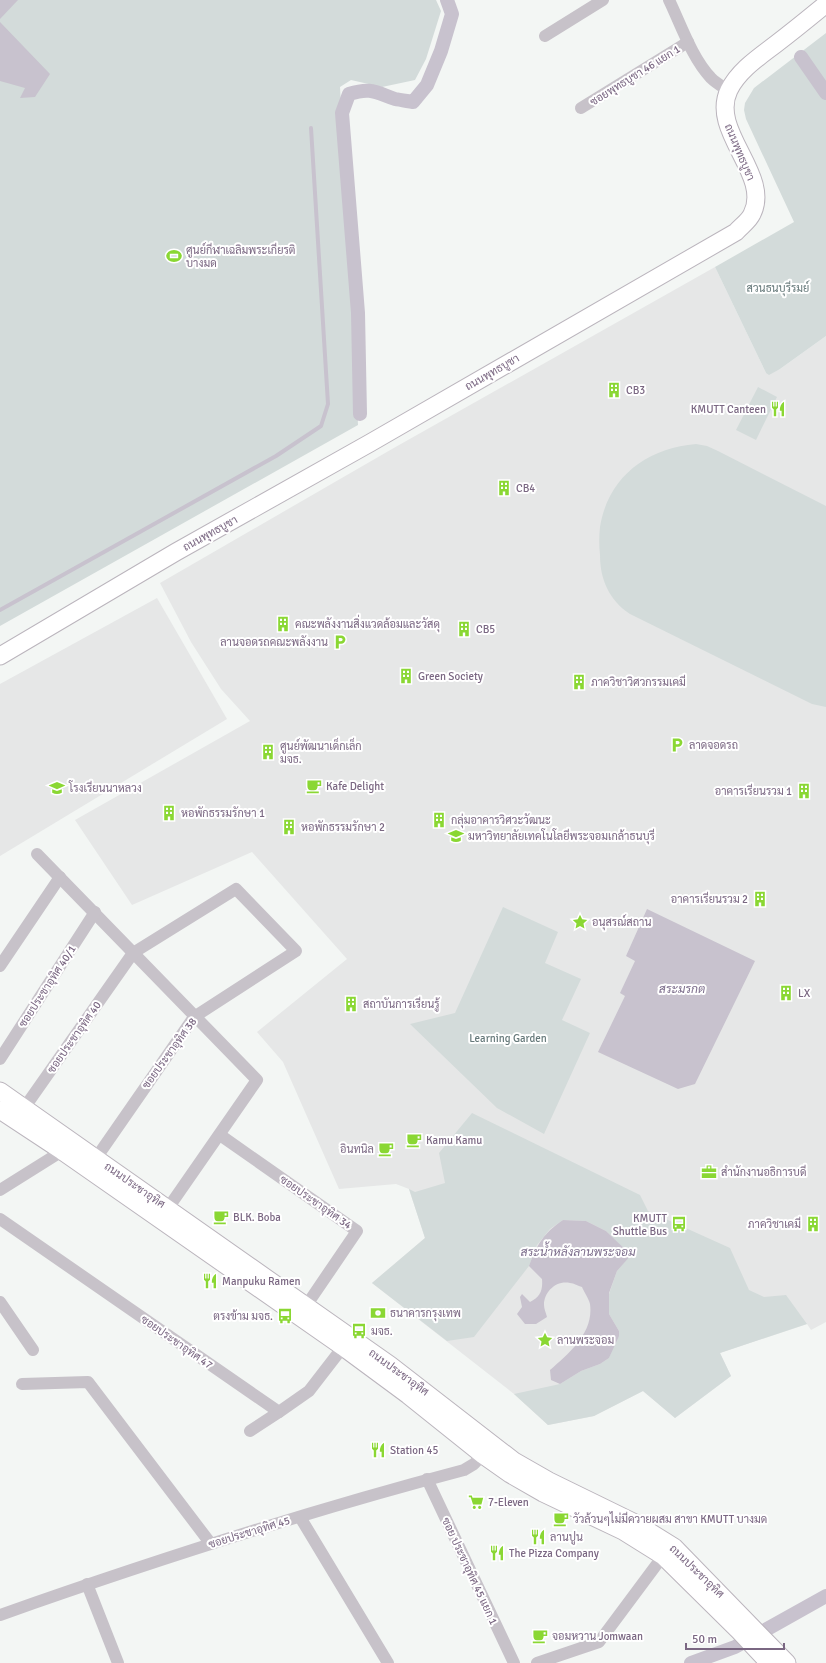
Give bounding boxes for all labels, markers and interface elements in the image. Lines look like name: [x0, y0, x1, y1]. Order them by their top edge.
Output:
street label: ซอยพุทธบูชา 46 แยก 1: [588, 42, 684, 110]
street label: ถนนพุทธบูชา: [720, 122, 757, 183]
place label: ศูนย์กีฬาเฉลิมพระเกียรติ บางมด: [186, 242, 295, 270]
sports icon: ศูนย์กีฬาเฉลิมพระเกียรติ บางมด: [165, 247, 183, 265]
park label: สวนธนบุรีรมย์: [747, 280, 809, 297]
street label: ถนนพุทธบูชา: [463, 352, 523, 395]
building icon: CB3: [605, 381, 623, 399]
place label: CB3: [626, 384, 645, 397]
restaurant icon: KMUTT Canteen: [769, 400, 787, 418]
place label: KMUTT Canteen: [691, 403, 766, 416]
building icon: CB4: [495, 479, 513, 497]
place label: CB4: [516, 482, 535, 495]
street label: ถนนพุทธบูชา: [181, 513, 241, 556]
place label: คณะพลังงานสิ่งแวดล้อมและวัสดุ: [295, 614, 440, 633]
building icon: คณะพลังงานสิ่งแวดล้อมและวัสดุ: [274, 615, 292, 633]
building icon: CB5: [455, 620, 473, 638]
place label: CB5: [476, 623, 495, 636]
parking icon: ลานจอดรถคณะพลังงาน: [331, 633, 349, 651]
place label: ลานจอดรถคณะพลังงาน: [220, 635, 328, 649]
building icon: Green Society: [397, 667, 415, 685]
place label: Green Society: [418, 670, 484, 683]
building icon: ภาควิชาวิศวกรรมเคมี: [570, 673, 588, 691]
place label: ภาควิชาวิศวกรรมเคมี: [591, 674, 686, 689]
parking icon: ลาดจอดรถ: [668, 736, 686, 754]
place label: ศูนย์พัฒนาเด็กเล็ก มจธ.: [280, 737, 362, 766]
place label: ลาดจอดรถ: [689, 739, 738, 752]
building icon: ศูนย์พัฒนาเด็กเล็ก มจธ.: [259, 743, 277, 761]
cafe icon: Kafe Delight: [305, 777, 323, 795]
school or university icon: โรงเรียนนาหลวง: [48, 779, 66, 797]
place label: โรงเรียนนาหลวง: [68, 780, 142, 795]
place label: Kafe Delight: [326, 780, 384, 793]
building icon: อาคารเรียนรวม 1: [795, 782, 813, 800]
place label: อาคารเรียนรวม 1: [715, 783, 792, 798]
building icon: หอพักธรรมรักษา 1: [160, 804, 178, 822]
place label: หอพักธรรมรักษา 1: [181, 806, 265, 820]
building icon: กลุ่มอาคารวิศวะวัฒนะ: [430, 811, 448, 829]
place label: กลุ่มอาคารวิศวะวัฒนะ: [451, 813, 551, 829]
building icon: หอพักธรรมรักษา 2: [280, 818, 298, 836]
place label: หอพักธรรมรักษา 2: [301, 820, 385, 834]
school or university icon: มหาวิทยาลัยเทคโนโลยีพระจอมเกล้าธนบุรี: [447, 827, 465, 845]
place label: มหาวิทยาลัยเทคโนโลยีพระจอมเกล้าธนบุรี: [468, 828, 655, 845]
building icon: อาคารเรียนรวม 2: [751, 890, 769, 908]
place label: อาคารเรียนรวม 2: [671, 891, 748, 906]
place icon: อนุสรณ์สถาน: [571, 913, 589, 931]
place label: อนุสรณ์สถาน: [592, 914, 651, 931]
street label: ซอยประชาอุทิศ 40/1: [16, 943, 80, 1031]
water label: สระมรกต: [659, 982, 705, 997]
building icon: LX: [777, 984, 795, 1002]
place label: LX: [798, 987, 811, 1000]
building icon: สถาบันการเรียนรู้: [342, 995, 360, 1013]
place label: สถาบันการเรียนรู้: [363, 996, 441, 1012]
street label: ซอยประชาอุทิศ 40: [45, 999, 106, 1077]
street label: ซอยประชาอุทิศ 38: [139, 1015, 201, 1092]
park label: Learning Garden: [469, 1032, 547, 1045]
cafe icon: Kamu Kamu: [405, 1131, 423, 1149]
place label: Kamu Kamu: [426, 1134, 482, 1147]
cafe icon: อินทนิล: [377, 1140, 395, 1158]
place label: อินทนิล: [340, 1143, 374, 1156]
street label: ถนนประชาอุทิศ: [101, 1160, 168, 1213]
office icon: สำนักงานอธิการบดี: [700, 1163, 718, 1181]
place label: สำนักงานอธิการบดี: [721, 1164, 806, 1179]
street label: ซอยประชาอุทิศ 34: [276, 1173, 354, 1234]
cafe icon: BLK. Boba: [212, 1208, 230, 1226]
place label: BLK. Boba: [233, 1211, 281, 1224]
place label: KMUTT Shuttle Bus: [613, 1212, 668, 1238]
bus stop icon: KMUTT Shuttle Bus: [670, 1215, 688, 1233]
building icon: ภาควิชาเคมี: [804, 1215, 822, 1233]
place label: ภาควิชาเคมี: [748, 1216, 801, 1231]
water label: สระน้ำหลังลานพระจอม: [520, 1241, 636, 1260]
restaurant icon: Manpuku Ramen: [201, 1272, 219, 1290]
place label: Manpuku Ramen: [222, 1275, 300, 1288]
bank icon: ธนาคารกรุงเทพ: [369, 1304, 387, 1322]
bus stop icon: ตรงข้าม มจธ.: [276, 1307, 294, 1325]
place label: ธนาคารกรุงเทพ: [390, 1307, 461, 1322]
place label: ตรงข้าม มจธ.: [213, 1309, 273, 1323]
street label: ซอยประชาอุทิศ 47: [137, 1313, 215, 1374]
bus stop icon: มจธ.: [350, 1322, 368, 1340]
place label: มจธ.: [371, 1325, 393, 1338]
place icon: ลานพระจอม: [536, 1331, 554, 1349]
place label: ลานพระจอม: [557, 1334, 614, 1347]
street label: ถนนประชาอุทิศ: [365, 1346, 431, 1400]
restaurant icon: Station 45: [369, 1441, 387, 1459]
place label: Station 45: [390, 1444, 438, 1457]
supermarket icon: 7-Eleven: [467, 1493, 485, 1511]
place label: 7-Eleven: [488, 1496, 529, 1509]
cafe icon: วัวล้วนๆไม่มีควายผสม สาขา KMUTT บางมด: [552, 1510, 570, 1528]
place label: วัวล้วนๆไม่มีควายผสม สาขา KMUTT บางมด: [573, 1511, 767, 1526]
street label: ซอยประชาอุทิศ 45: [207, 1514, 292, 1553]
street label: ซอย ประชาอุทิศ 45 แยก 1: [437, 1516, 500, 1628]
restaurant icon: ลานปูน: [529, 1528, 547, 1546]
place label: ลานปูน: [550, 1531, 583, 1545]
street label: ถนนประชาอุทิศ: [665, 1542, 727, 1602]
restaurant icon: The Pizza Company: [488, 1544, 506, 1562]
place label: The Pizza Company: [509, 1547, 600, 1560]
scale bar: [686, 1625, 784, 1651]
cafe icon: จอมหวาน Jomwaan: [531, 1627, 549, 1645]
place label: จอมหวาน Jomwaan: [552, 1630, 643, 1643]
text: 50 m: [692, 1632, 717, 1647]

